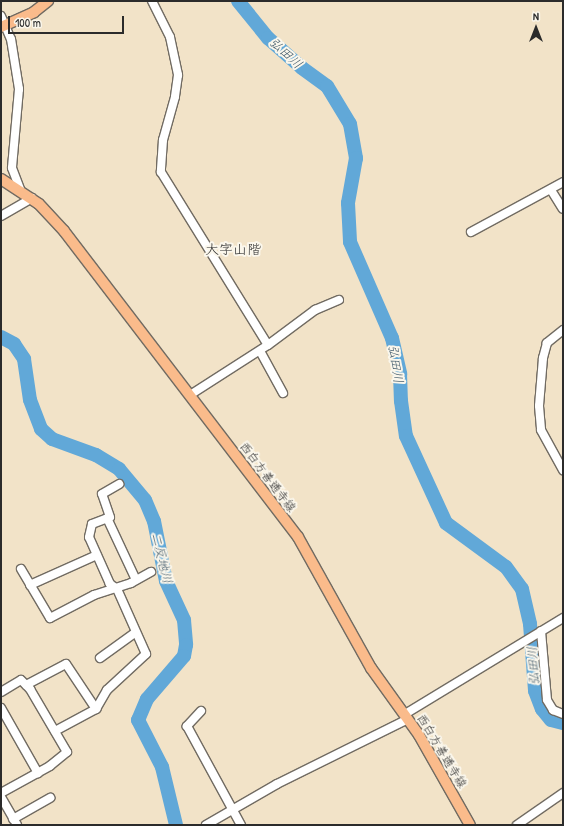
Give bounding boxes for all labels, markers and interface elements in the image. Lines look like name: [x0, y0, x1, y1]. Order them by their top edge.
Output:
scale bar: [10, 8, 126, 34]
north arrow: [516, 8, 556, 48]
text: N: [533, 9, 539, 23]
text: 100 m: [15, 14, 41, 31]
water label: 弘田川: [266, 34, 306, 72]
district label: 大字山階: [205, 241, 261, 257]
water label: 弘田川: [385, 344, 407, 384]
street label: 西白方善通寺線: [237, 439, 299, 515]
water label: 二反地川: [148, 531, 176, 585]
water label: 弘田川: [524, 646, 542, 686]
street label: 西白方善通寺線: [414, 711, 470, 791]

